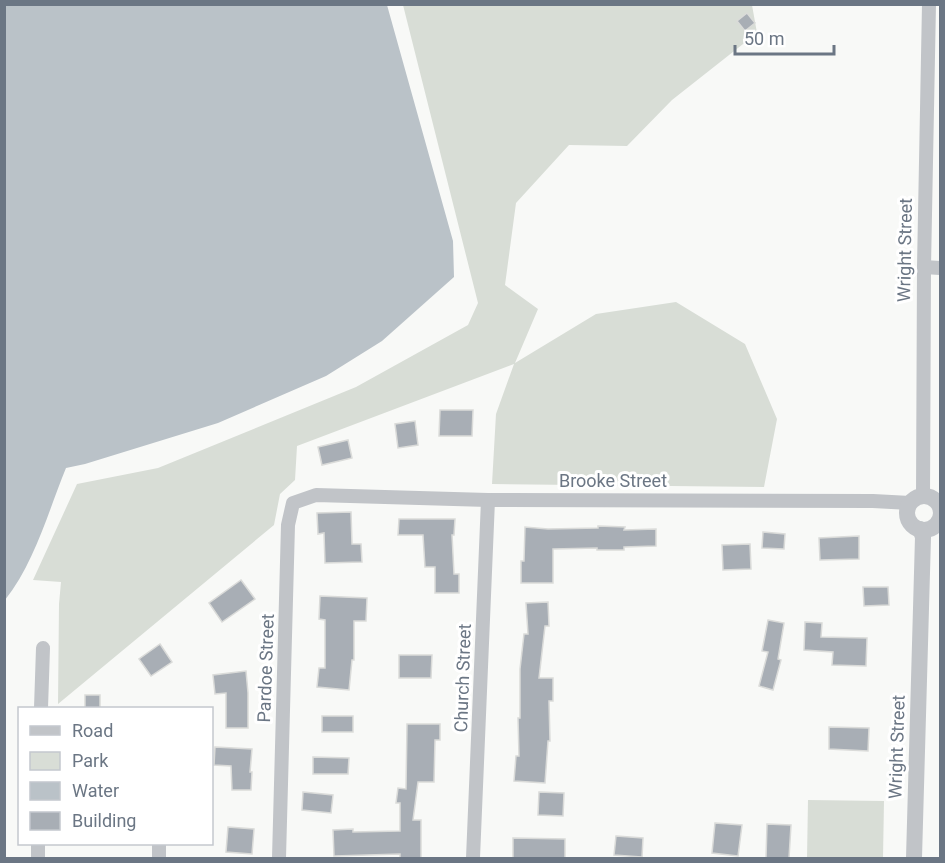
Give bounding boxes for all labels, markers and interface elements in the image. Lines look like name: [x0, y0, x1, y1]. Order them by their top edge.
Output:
scale bar: [735, 18, 834, 56]
text: 50 m: [744, 28, 784, 49]
street label: Wright Street: [893, 198, 916, 302]
street label: Brooke Street: [559, 470, 667, 491]
street label: Pardoe Street: [253, 613, 278, 723]
street label: Church Street: [450, 623, 475, 733]
street label: Wright Street: [884, 694, 909, 799]
legend: [18, 707, 213, 845]
text: Road: [72, 720, 113, 741]
text: Park: [72, 750, 109, 771]
text: Water: [72, 780, 119, 801]
text: Building: [72, 810, 136, 831]

